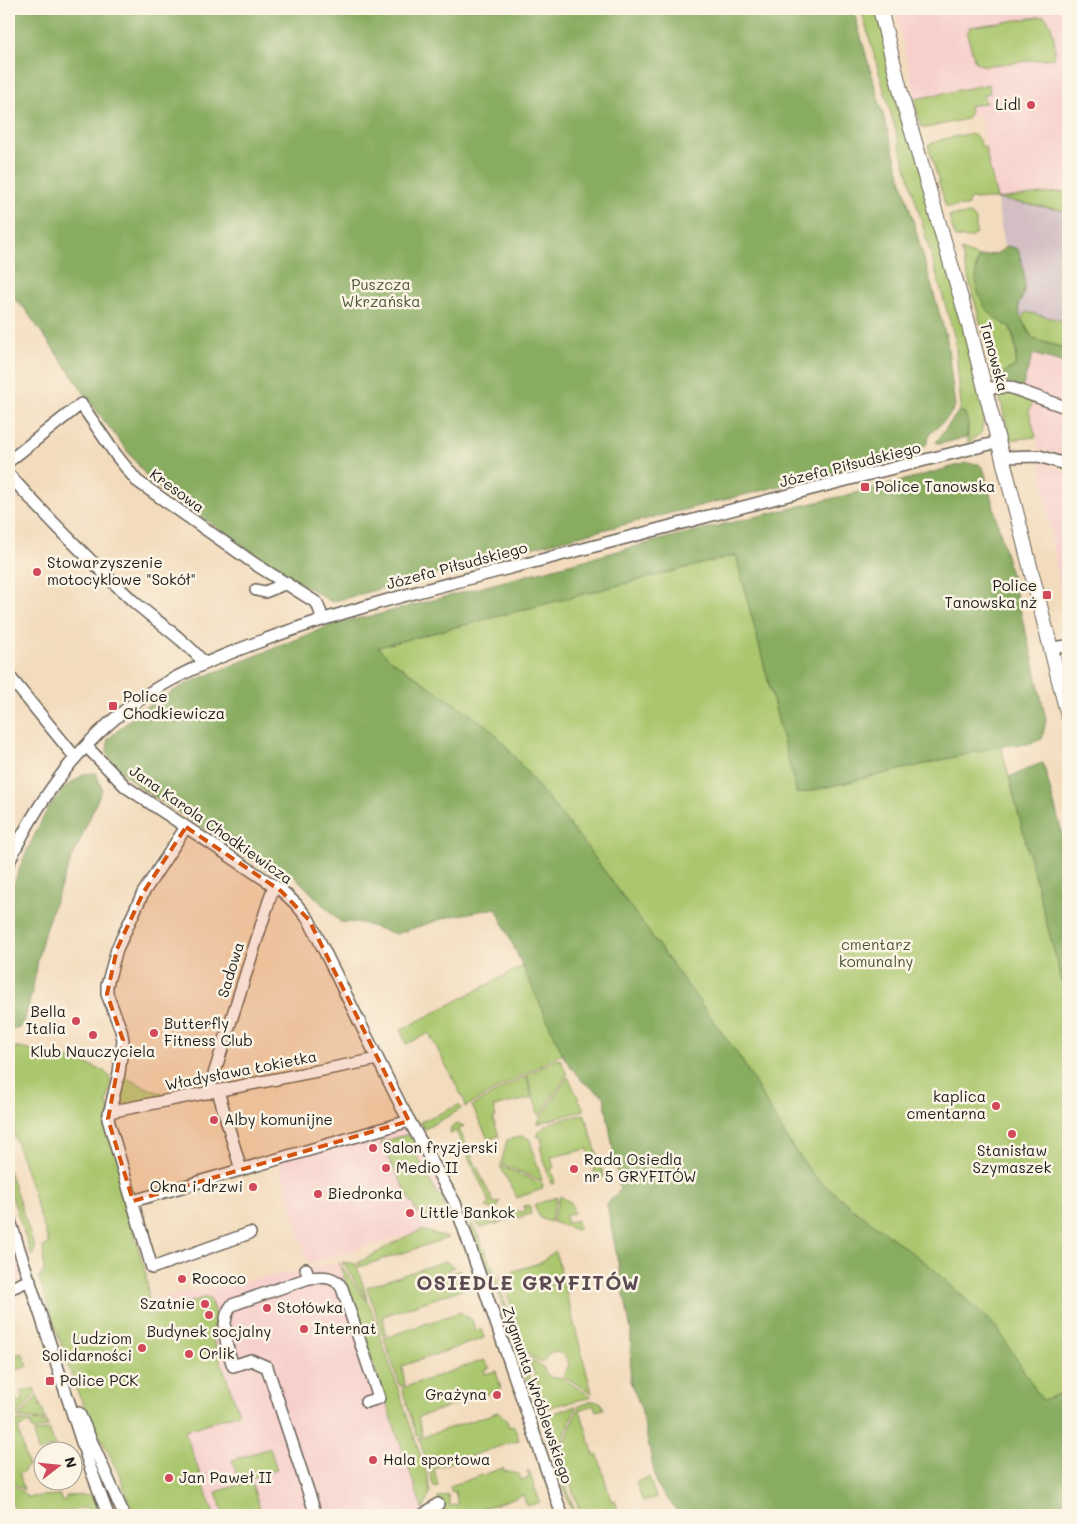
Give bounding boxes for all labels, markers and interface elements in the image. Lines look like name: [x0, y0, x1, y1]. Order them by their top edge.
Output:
place label: Lidl: [995, 94, 1021, 114]
marker: Lidl: [1025, 99, 1037, 111]
park label: Puszcza Wkrzańska: [341, 274, 421, 311]
street label: Tanowska: [976, 320, 1014, 394]
street label: Józefa Piłsudskiego: [777, 437, 923, 491]
street label: Kresowa: [146, 464, 209, 517]
place label: Police Tanowska: [875, 476, 995, 496]
marker: Police Tanowska: [859, 481, 871, 493]
street label: Józefa Piłsudskiego: [384, 537, 529, 593]
place label: Stowarzyszenie motocyklowe "Sokół": [47, 552, 196, 589]
marker: Stowarzyszenie motocyklowe "Sokół": [31, 566, 43, 578]
place label: Police Tanowska nż: [944, 575, 1037, 612]
marker: Police Tanowska nż: [1041, 589, 1053, 601]
place label: Police Chodkiewicza: [123, 686, 225, 723]
marker: Police Chodkiewicza: [107, 700, 119, 712]
street label: Jana Karola Chodkiewicza: [126, 760, 297, 888]
park label: cmentarz komunalny: [839, 934, 913, 971]
street label: Sadowa: [212, 939, 248, 1000]
place label: Bella Italia: [26, 1001, 66, 1038]
place label: Butterfly Fitness Club: [164, 1013, 253, 1050]
marker: Bella Italia: [70, 1015, 82, 1027]
marker: Butterfly Fitness Club: [148, 1027, 160, 1039]
marker: Klub Nauczyciela: [87, 1029, 99, 1041]
place label: Klub Nauczyciela: [31, 1041, 155, 1061]
street label: Władysława Łokietka: [163, 1045, 318, 1095]
place label: kaplica cmentarna: [906, 1086, 986, 1123]
marker: kaplica cmentarna: [990, 1100, 1002, 1112]
place label: Alby komunijne: [224, 1109, 333, 1129]
marker: Alby komunijne: [208, 1114, 220, 1126]
marker: Stanisław Szymaszek: [1006, 1128, 1018, 1140]
place label: Salon fryzjerski: [383, 1137, 498, 1157]
place label: Stanisław Szymaszek: [973, 1140, 1051, 1177]
marker: Salon fryzjerski: [367, 1142, 379, 1154]
place label: Rada Osiedla nr 5 GRYFITÓW: [584, 1149, 697, 1186]
place label: Medio II: [396, 1157, 459, 1177]
marker: Medio II: [380, 1162, 392, 1174]
marker: Rada Osiedla nr 5 GRYFITÓW: [568, 1163, 580, 1175]
place label: Okna i drzwi: [150, 1176, 243, 1196]
marker: Okna i drzwi: [247, 1181, 259, 1193]
place label: Biedronka: [328, 1183, 403, 1203]
marker: Biedronka: [312, 1188, 324, 1200]
place label: Little Bankok: [420, 1202, 515, 1222]
marker: Little Bankok: [404, 1207, 416, 1219]
place label: Rococo: [192, 1268, 246, 1288]
district label: OSIEDLE GRYFITÓW: [416, 1269, 640, 1295]
marker: Rococo: [176, 1273, 188, 1285]
place label: Szatnie: [140, 1293, 195, 1313]
place label: Stołówka: [277, 1297, 343, 1317]
marker: Szatnie: [199, 1298, 211, 1310]
marker: Stołówka: [261, 1302, 273, 1314]
street label: Zygmunta Wróblewskiego: [498, 1303, 578, 1486]
marker: Budynek socjalny: [203, 1309, 215, 1321]
place label: Internat: [314, 1318, 377, 1338]
place label: Budynek socjalny: [147, 1321, 271, 1341]
marker: Internat: [298, 1323, 310, 1335]
place label: Ludziom Solidarności: [42, 1328, 132, 1365]
marker: Ludziom Solidarności: [136, 1342, 148, 1354]
place label: Orlik: [199, 1343, 235, 1363]
marker: Orlik: [183, 1348, 195, 1360]
place label: Police PCK: [60, 1370, 138, 1390]
marker: Police PCK: [44, 1375, 56, 1387]
place label: Grażyna: [425, 1384, 487, 1404]
marker: Grażyna: [491, 1389, 503, 1401]
north arrow: [32, 1442, 82, 1492]
place label: Hala sportowa: [383, 1449, 490, 1469]
marker: Hala sportowa: [367, 1454, 379, 1466]
text: N: [60, 1455, 82, 1470]
place label: Jan Paweł II: [179, 1467, 272, 1487]
marker: Jan Paweł II: [163, 1472, 175, 1484]

